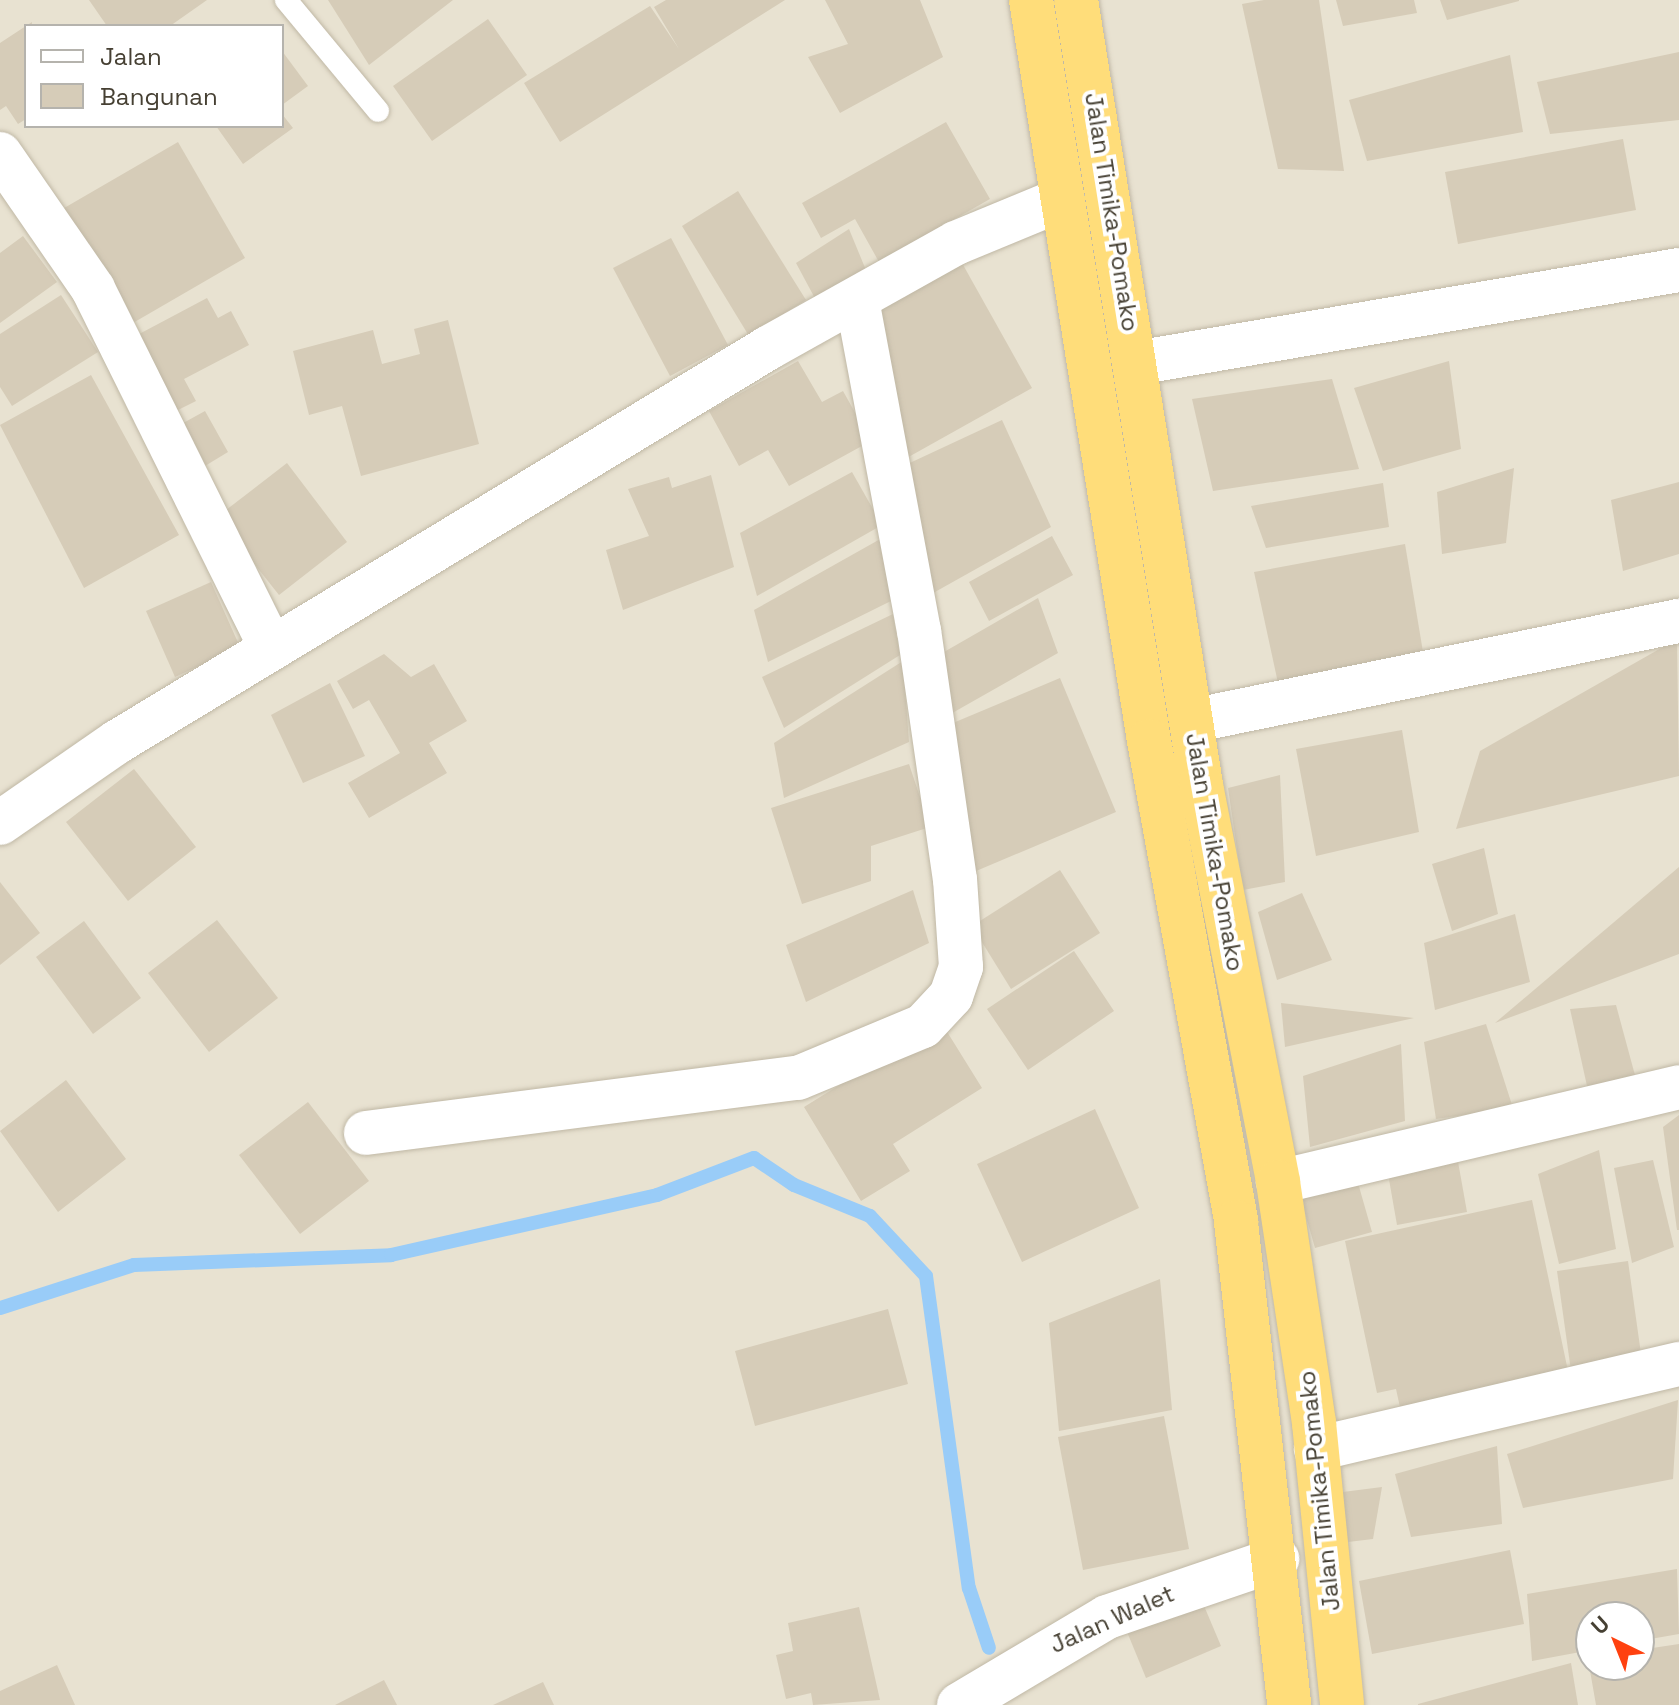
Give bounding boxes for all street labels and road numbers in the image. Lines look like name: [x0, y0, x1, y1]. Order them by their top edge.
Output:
street label: Jalan Timika-Pomako: [1079, 90, 1145, 334]
street label: Jalan Timika-Pomako: [1180, 730, 1250, 974]
street label: Jalan Timika-Pomako: [1292, 1369, 1346, 1613]
street label: Jalan Walet: [1045, 1579, 1179, 1659]

